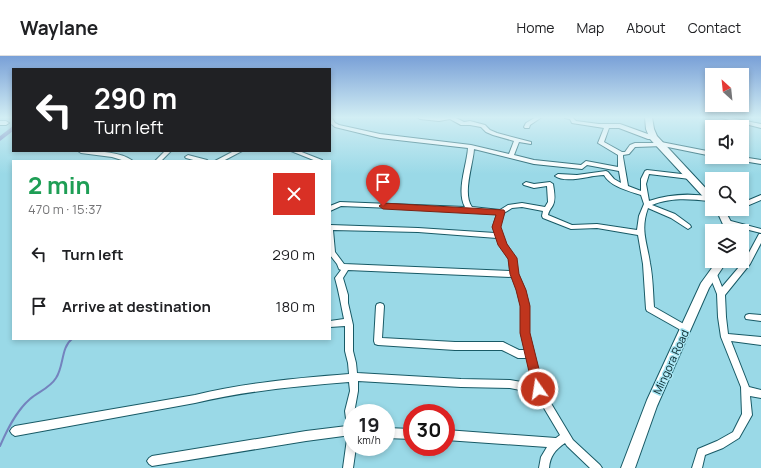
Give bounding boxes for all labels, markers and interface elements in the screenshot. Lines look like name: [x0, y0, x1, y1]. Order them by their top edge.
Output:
text: Waylane: [20, 15, 98, 41]
text: Home: [517, 18, 554, 37]
text: Map: [576, 18, 604, 37]
text: About: [626, 18, 666, 37]
text: Contact: [688, 18, 741, 37]
north arrow: [705, 68, 749, 112]
map controls: [705, 68, 749, 268]
text: 290 m: [94, 79, 177, 117]
icon: left: [28, 84, 80, 136]
text: Turn left: [94, 115, 164, 139]
button: sound: [705, 120, 749, 164]
pin: [366, 165, 400, 206]
text: 2 min: [28, 168, 90, 201]
icon: arrive: [372, 171, 394, 193]
button: search: [705, 172, 749, 216]
button: close: [273, 173, 315, 215]
text: 470 m · 15:37: [28, 200, 102, 218]
button: layers: [705, 224, 749, 268]
icon: left: [28, 243, 50, 265]
text: Turn left: [62, 244, 124, 265]
text: 290 m: [272, 244, 315, 265]
icon: arrive: [28, 295, 50, 317]
text: Arrive at destination: [62, 296, 211, 317]
text: 180 m: [276, 296, 315, 317]
street label: Mingora Road: [649, 327, 692, 396]
position arrow: [517, 368, 559, 410]
speed limit sign: 30: [403, 404, 455, 456]
text: 19: [358, 411, 380, 438]
text: km/h: [357, 433, 381, 447]

